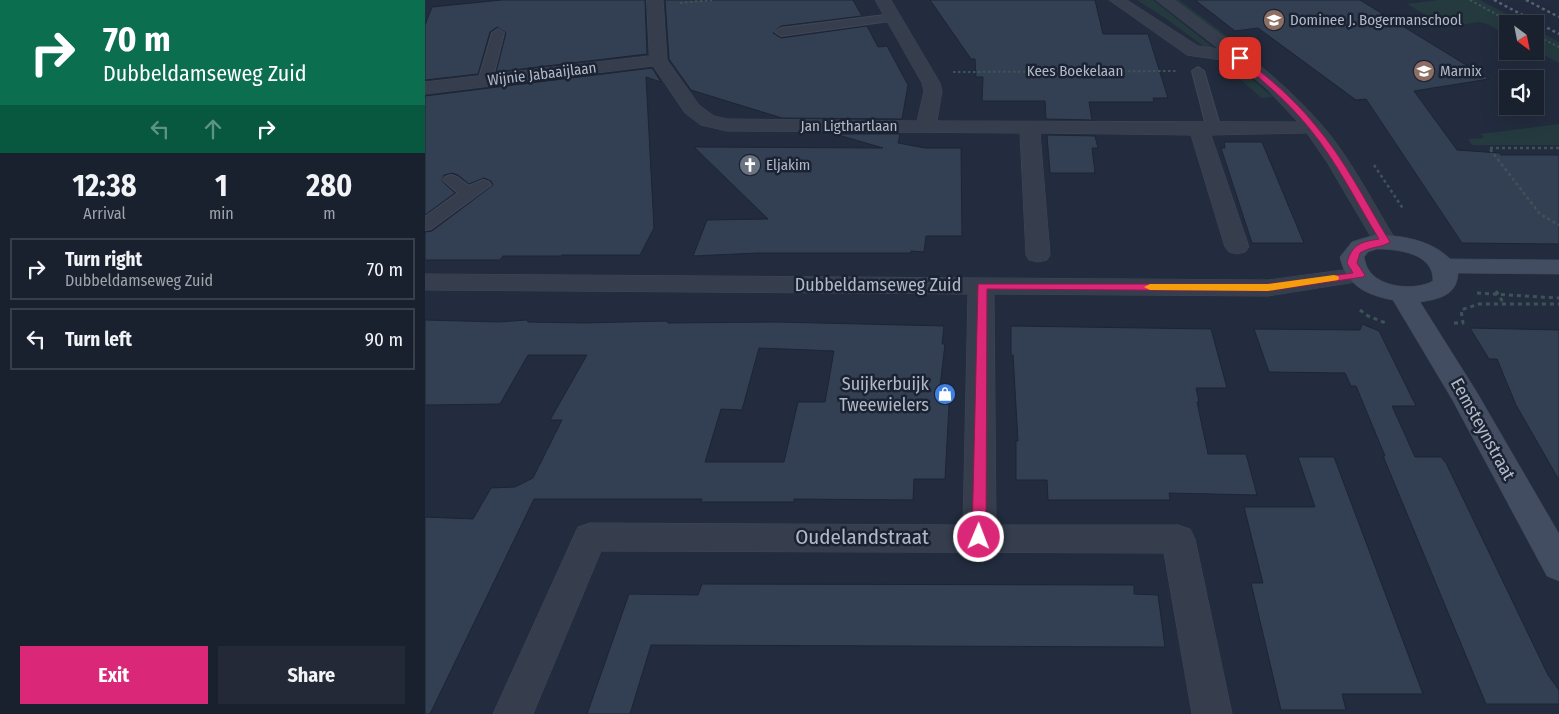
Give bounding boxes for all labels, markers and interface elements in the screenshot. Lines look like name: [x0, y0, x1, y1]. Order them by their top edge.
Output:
school or university icon: Dominee J. Bogermanschool: [1262, 8, 1286, 32]
place label: Dominee J. Bogermanschool: [1290, 11, 1462, 29]
north arrow: [1499, 15, 1544, 60]
map controls: [1499, 15, 1544, 115]
text: 70 m: [103, 18, 171, 60]
icon: right: [20, 20, 85, 85]
pin: [1219, 37, 1261, 79]
icon: arrive: [1226, 44, 1254, 72]
street label: Wijnie Jabaaijlaan: [487, 58, 597, 90]
school or university icon: Marnix: [1412, 59, 1436, 83]
text: Dubbeldamseweg Zuid: [103, 60, 307, 87]
street label: Kees Boekelaan: [1027, 62, 1123, 80]
place label: Marnix: [1440, 62, 1482, 80]
button: sound: [1499, 70, 1544, 115]
icon: left: [146, 115, 174, 143]
icon: ahead: [199, 115, 227, 143]
icon: right: [252, 115, 280, 143]
street label: Jan Ligthartlaan: [801, 117, 897, 135]
church icon: Eljakim: [738, 153, 762, 177]
place label: Eljakim: [766, 156, 810, 174]
text: 12:38: [73, 168, 137, 204]
text: 1: [215, 168, 228, 204]
text: 280: [306, 168, 352, 204]
text: Arrival: [83, 204, 126, 223]
text: min: [209, 204, 234, 223]
text: m: [323, 204, 336, 223]
text: Turn right: [65, 248, 142, 271]
icon: right: [22, 255, 50, 283]
text: 70 m: [367, 258, 403, 281]
text: Dubbeldamseweg Zuid: [65, 271, 213, 290]
street label: Dubbeldamseweg Zuid: [795, 274, 961, 296]
icon: left: [22, 325, 50, 353]
text: Turn left: [65, 328, 132, 351]
text: 90 m: [365, 328, 403, 351]
place label: Suijkerbuijk Tweewielers: [839, 373, 930, 416]
street label: Eemsteynstraat: [1446, 374, 1520, 484]
shop icon: Suijkerbuijk Tweewielers: [933, 382, 957, 406]
position arrow: [952, 510, 1004, 562]
street label: Oudelandstraat: [795, 524, 929, 550]
button: Exit: [20, 646, 208, 704]
button: Share: [218, 646, 405, 704]

